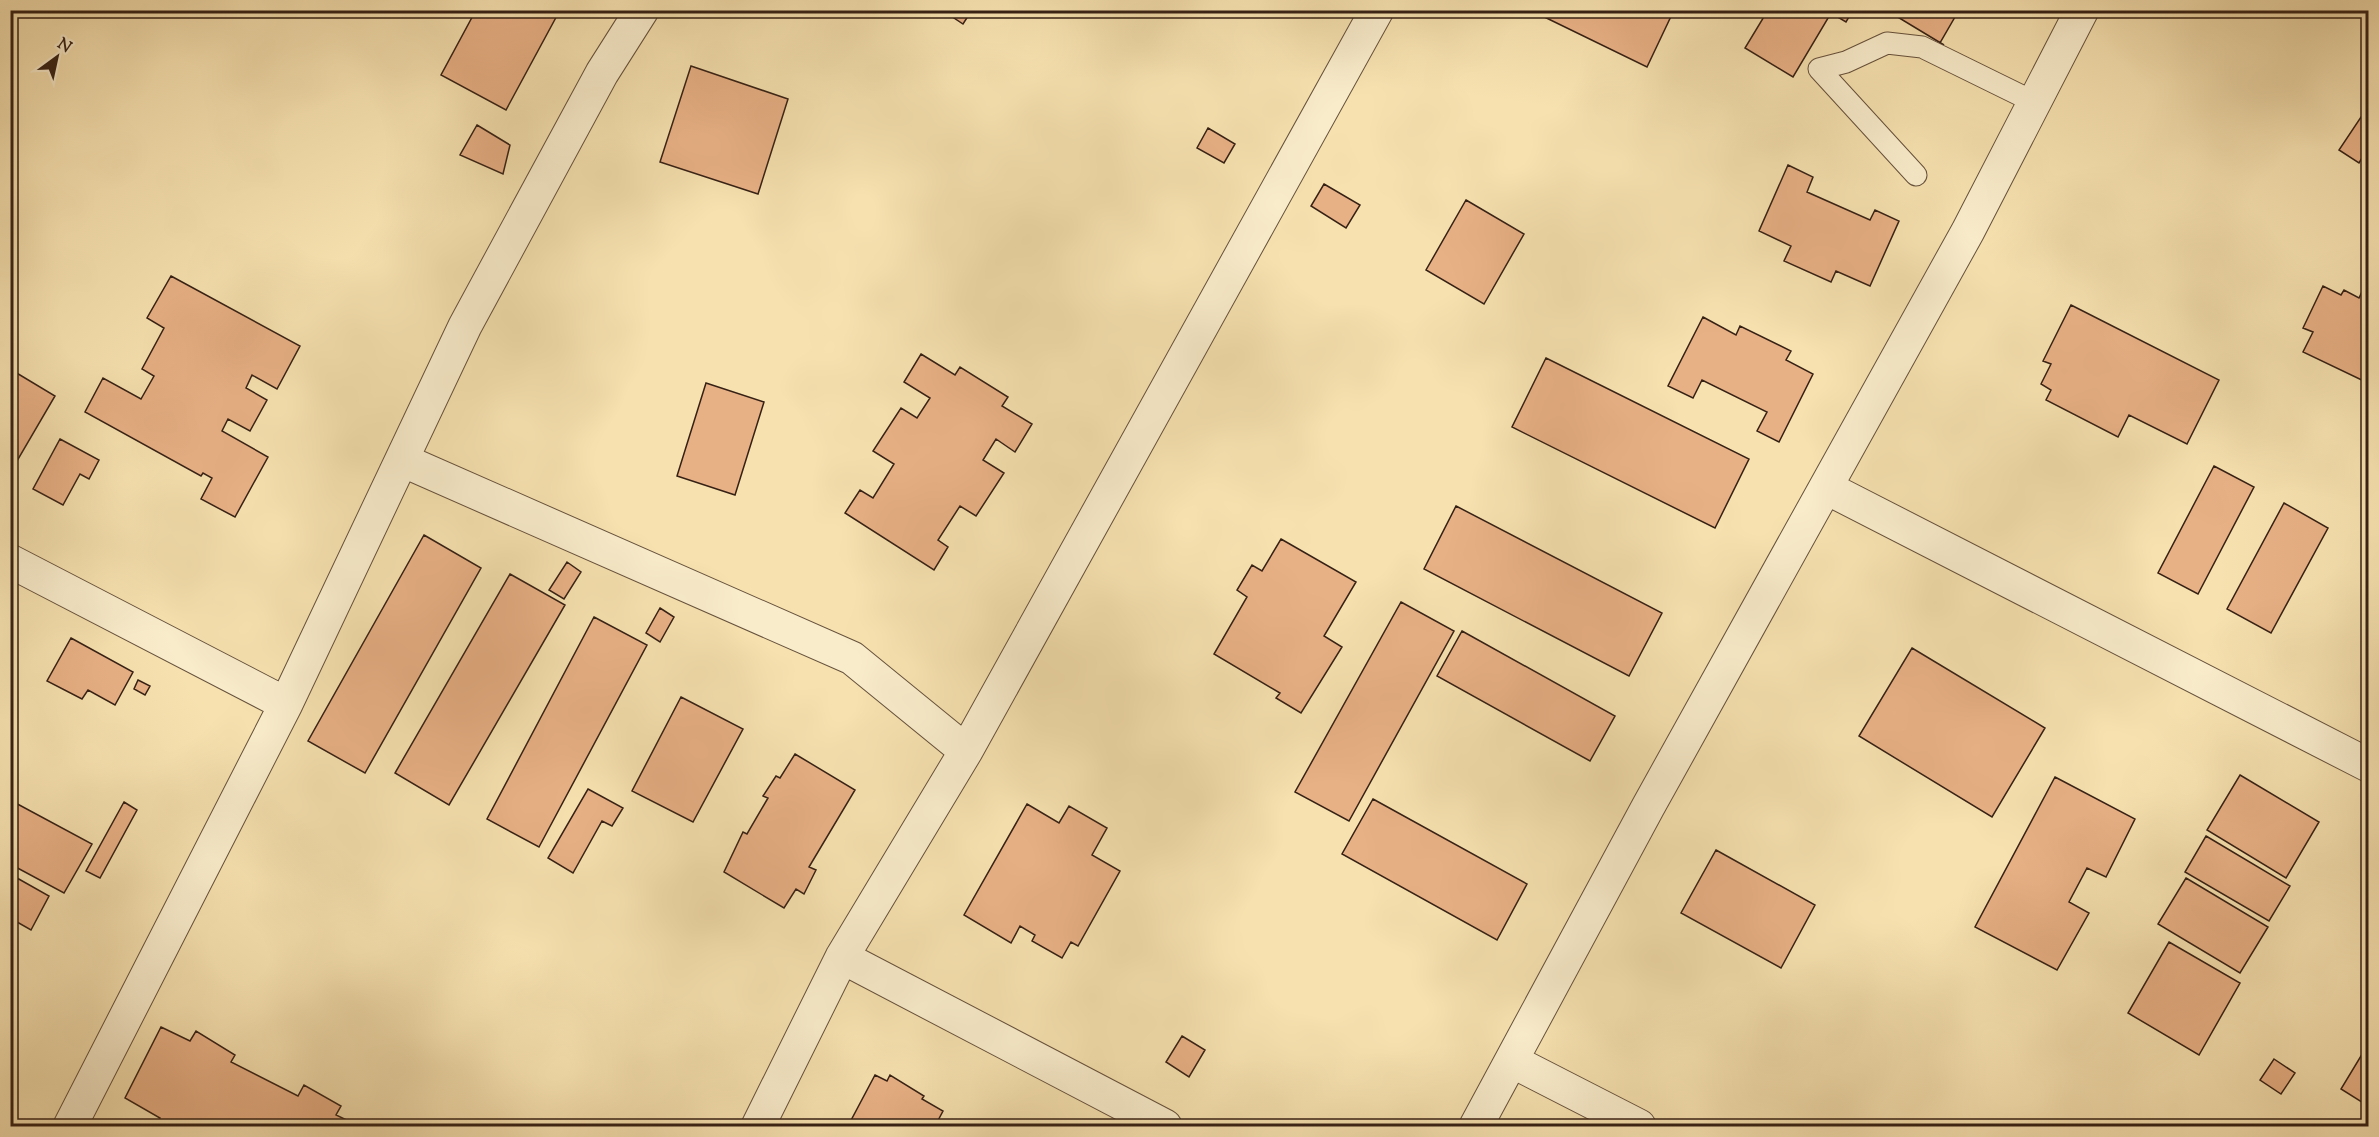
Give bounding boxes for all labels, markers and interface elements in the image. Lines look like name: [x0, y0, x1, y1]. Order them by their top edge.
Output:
north arrow: [27, 27, 87, 87]
text: N: [52, 33, 76, 60]

